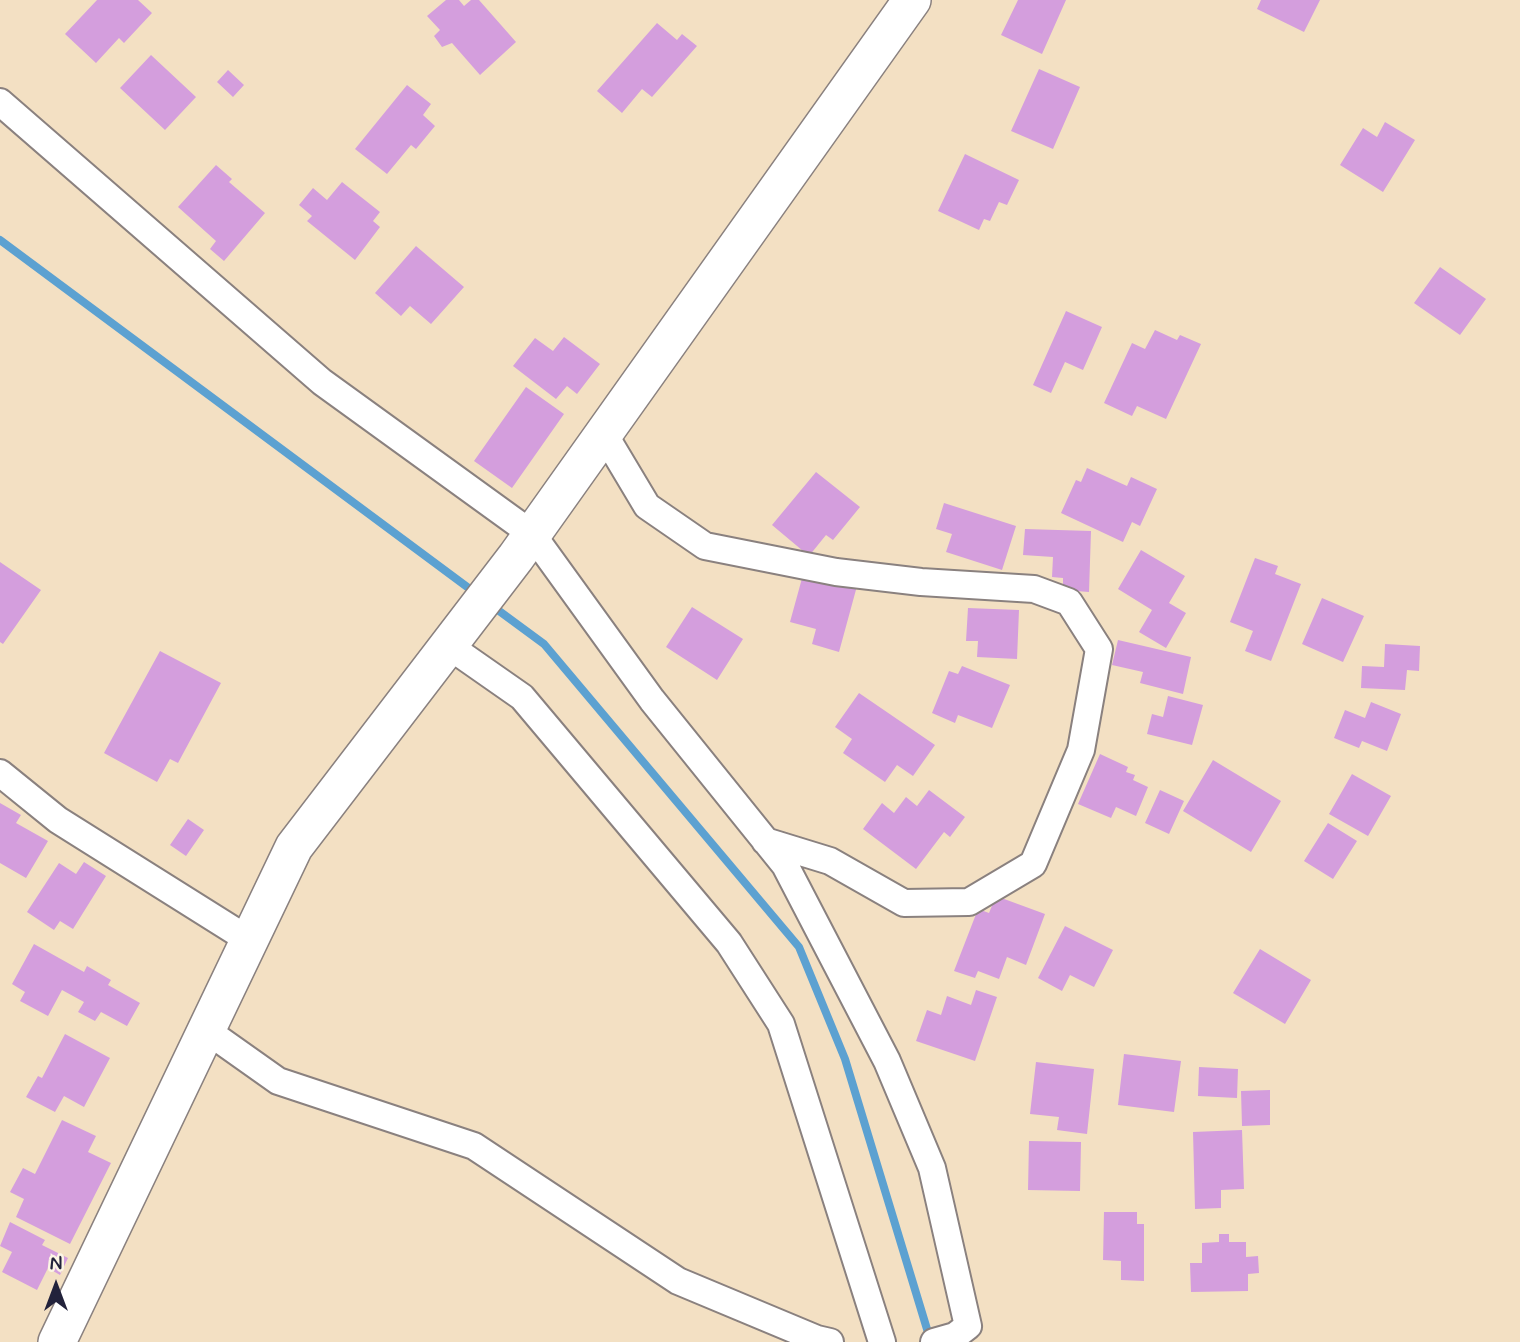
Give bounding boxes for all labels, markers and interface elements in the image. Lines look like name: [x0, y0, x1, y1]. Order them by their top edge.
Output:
north arrow: [21, 1251, 91, 1321]
text: N: [50, 1252, 62, 1277]

